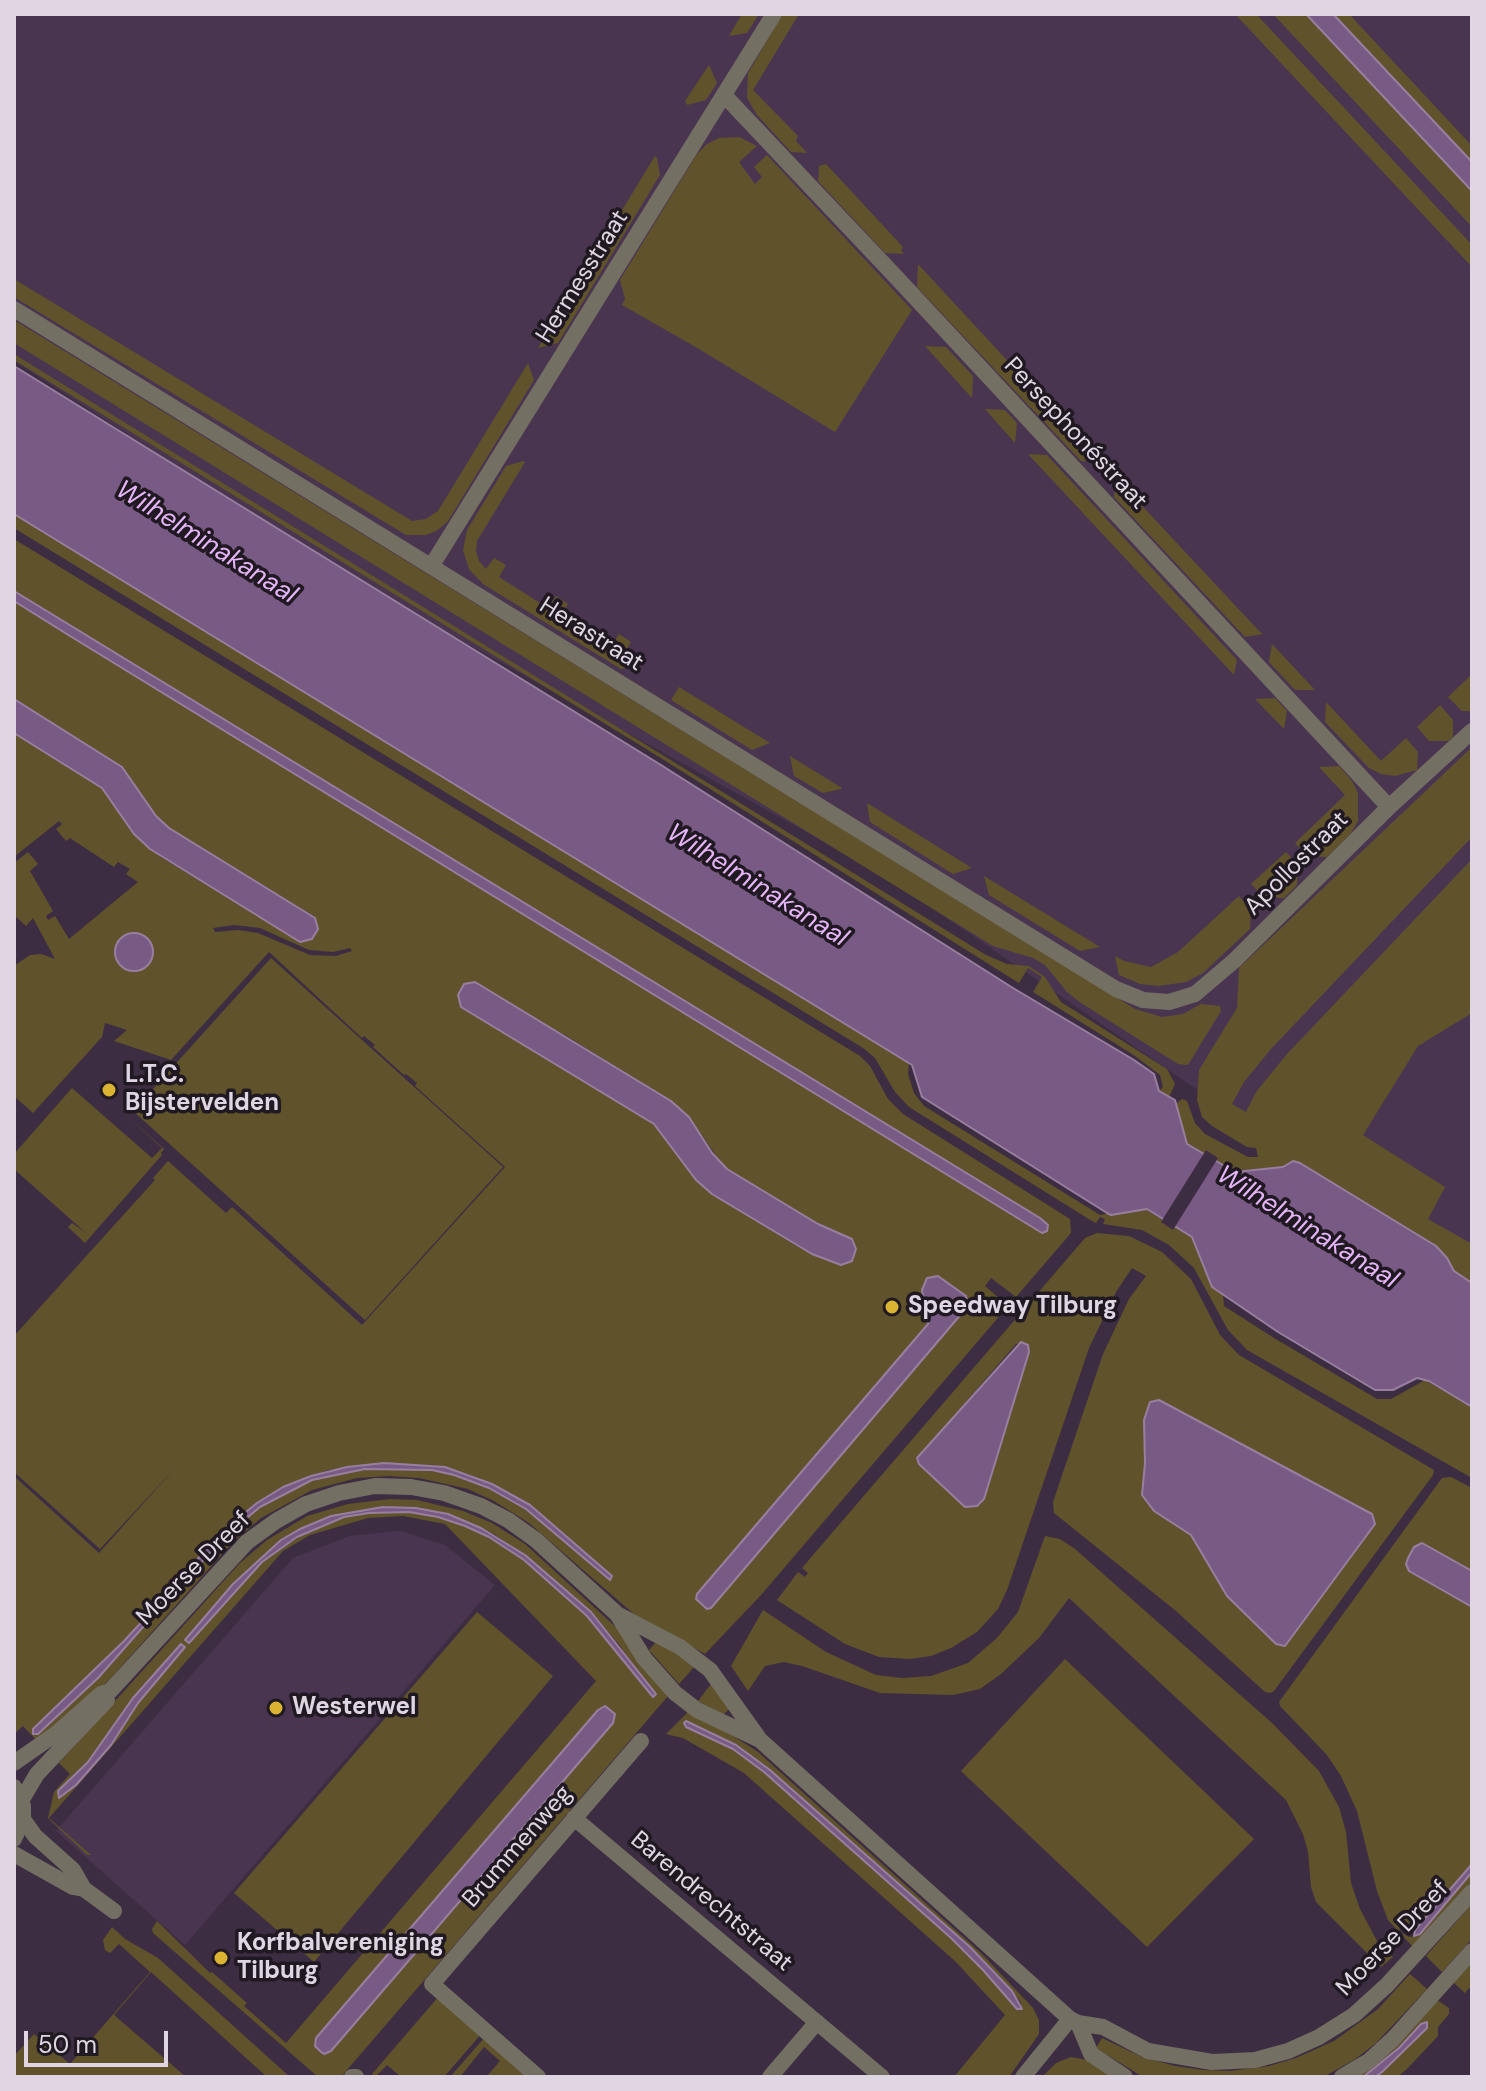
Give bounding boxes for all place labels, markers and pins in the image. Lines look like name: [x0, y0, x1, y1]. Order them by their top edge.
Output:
place label: L.T.C. Bijstervelden: [125, 1062, 279, 1118]
marker: L.T.C. Bijstervelden: [100, 1081, 118, 1099]
place label: Speedway Tilburg: [908, 1293, 1117, 1321]
marker: Speedway Tilburg: [883, 1298, 901, 1316]
place label: Westerwel: [292, 1694, 416, 1722]
marker: Westerwel: [267, 1699, 285, 1717]
place label: Korfbalvereniging Tilburg: [237, 1930, 444, 1986]
marker: Korfbalvereniging Tilburg: [212, 1949, 230, 1967]

